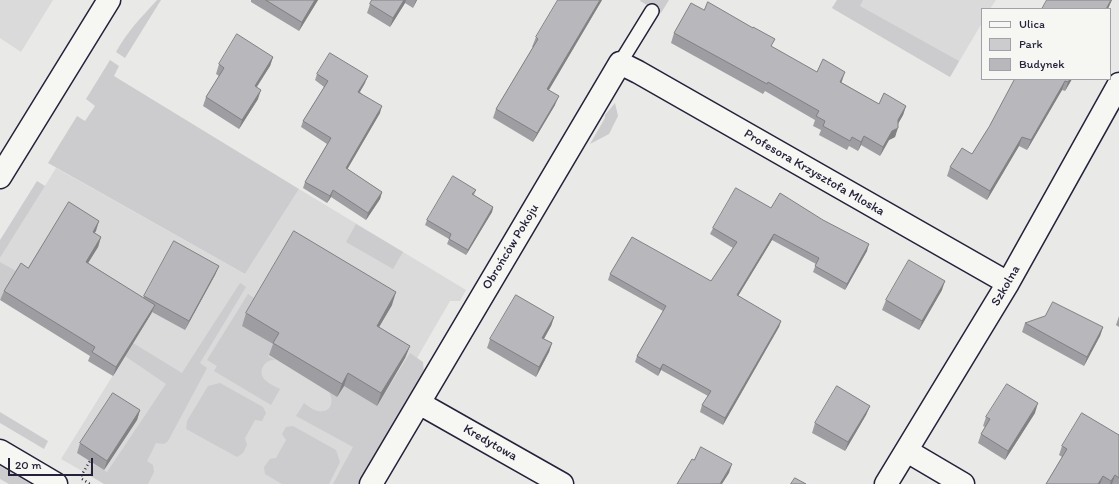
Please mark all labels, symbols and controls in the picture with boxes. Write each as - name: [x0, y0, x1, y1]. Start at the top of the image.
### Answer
- legend: [981, 8, 1111, 80]
- text: Ulica: [1019, 17, 1045, 31]
- text: Park: [1019, 37, 1043, 51]
- text: Budynek: [1019, 57, 1064, 71]
- street label: Profesora Krzysztofa Mloska: [741, 126, 887, 220]
- street label: Obrońców Pokoju: [479, 201, 543, 293]
- street label: Szkolna: [988, 263, 1024, 309]
- street label: Kredytowa: [460, 421, 520, 465]
- scale bar: [10, 450, 95, 476]
- text: 20 m: [15, 458, 42, 472]

